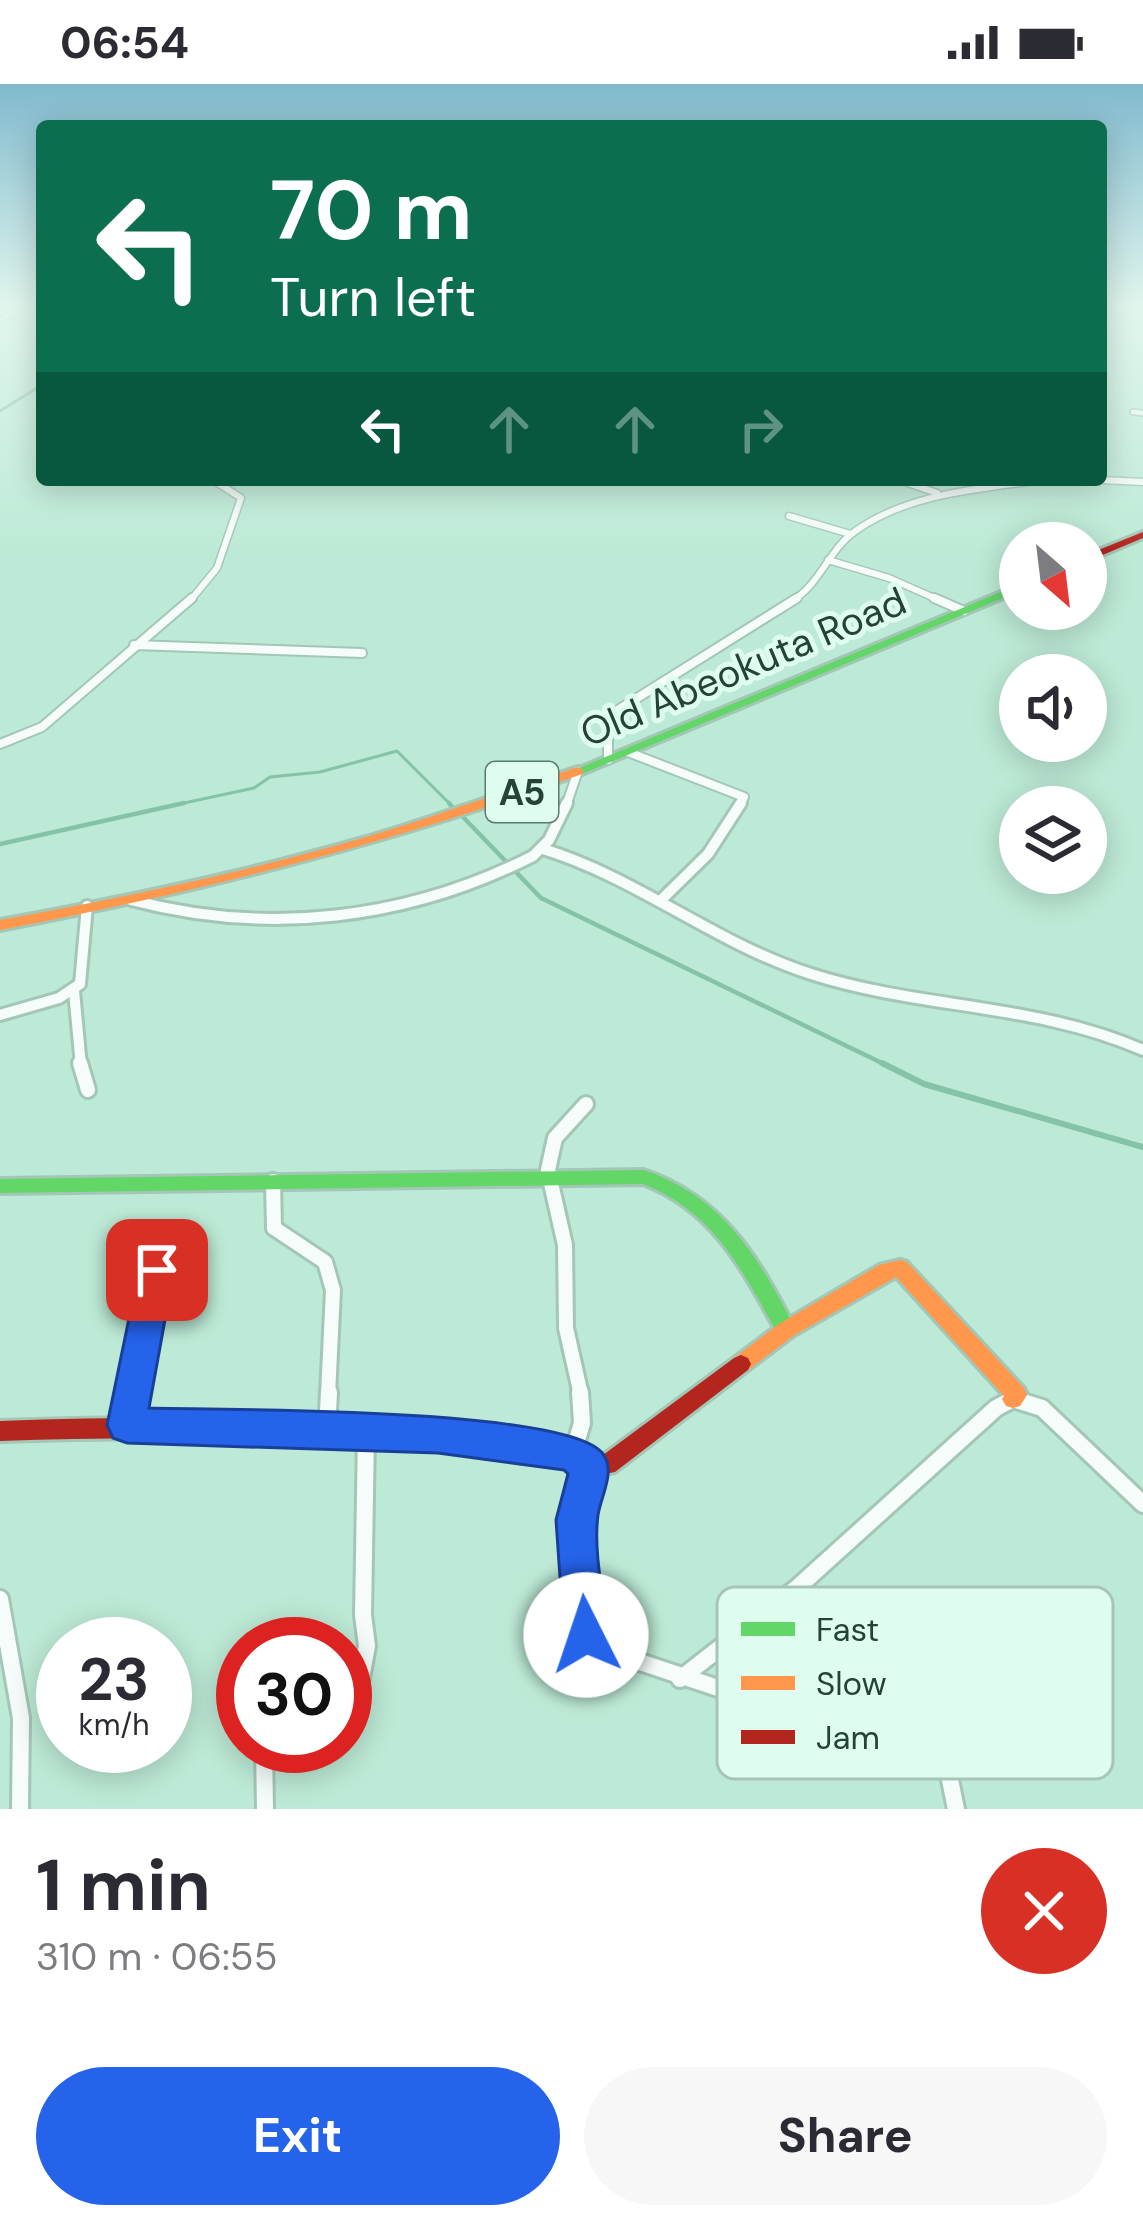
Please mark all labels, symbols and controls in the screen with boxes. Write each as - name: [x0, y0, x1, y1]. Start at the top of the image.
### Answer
- text: 06:54: [60, 13, 189, 72]
- text: 70 m: [270, 156, 473, 265]
- icon: left: [72, 168, 228, 324]
- text: Turn left: [270, 262, 476, 333]
- icon: left: [350, 396, 416, 462]
- icon: ahead: [476, 396, 542, 462]
- icon: ahead: [602, 396, 668, 462]
- icon: right: [728, 396, 794, 462]
- north arrow: [999, 522, 1107, 630]
- map controls: [999, 522, 1107, 894]
- street label: Old Abeokuta Road: [572, 575, 914, 759]
- button: sound: [999, 654, 1107, 762]
- road number: A5: [486, 762, 558, 822]
- button: layers: [999, 786, 1107, 894]
- pin: [106, 1219, 208, 1321]
- icon: arrive: [124, 1237, 190, 1303]
- position arrow: [523, 1572, 649, 1698]
- legend: [717, 1587, 1113, 1779]
- text: Fast: [816, 1608, 879, 1651]
- speed limit sign: 30: [216, 1617, 372, 1773]
- text: 23: [79, 1640, 149, 1719]
- text: Slow: [816, 1662, 887, 1705]
- text: km/h: [79, 1705, 149, 1744]
- text: Jam: [816, 1716, 880, 1759]
- text: 1 min: [36, 1839, 211, 1932]
- button: close: [981, 1848, 1107, 1974]
- text: 310 m · 06:55: [36, 1931, 277, 1982]
- button: Exit: [36, 2067, 560, 2205]
- button: Share: [584, 2067, 1107, 2205]

